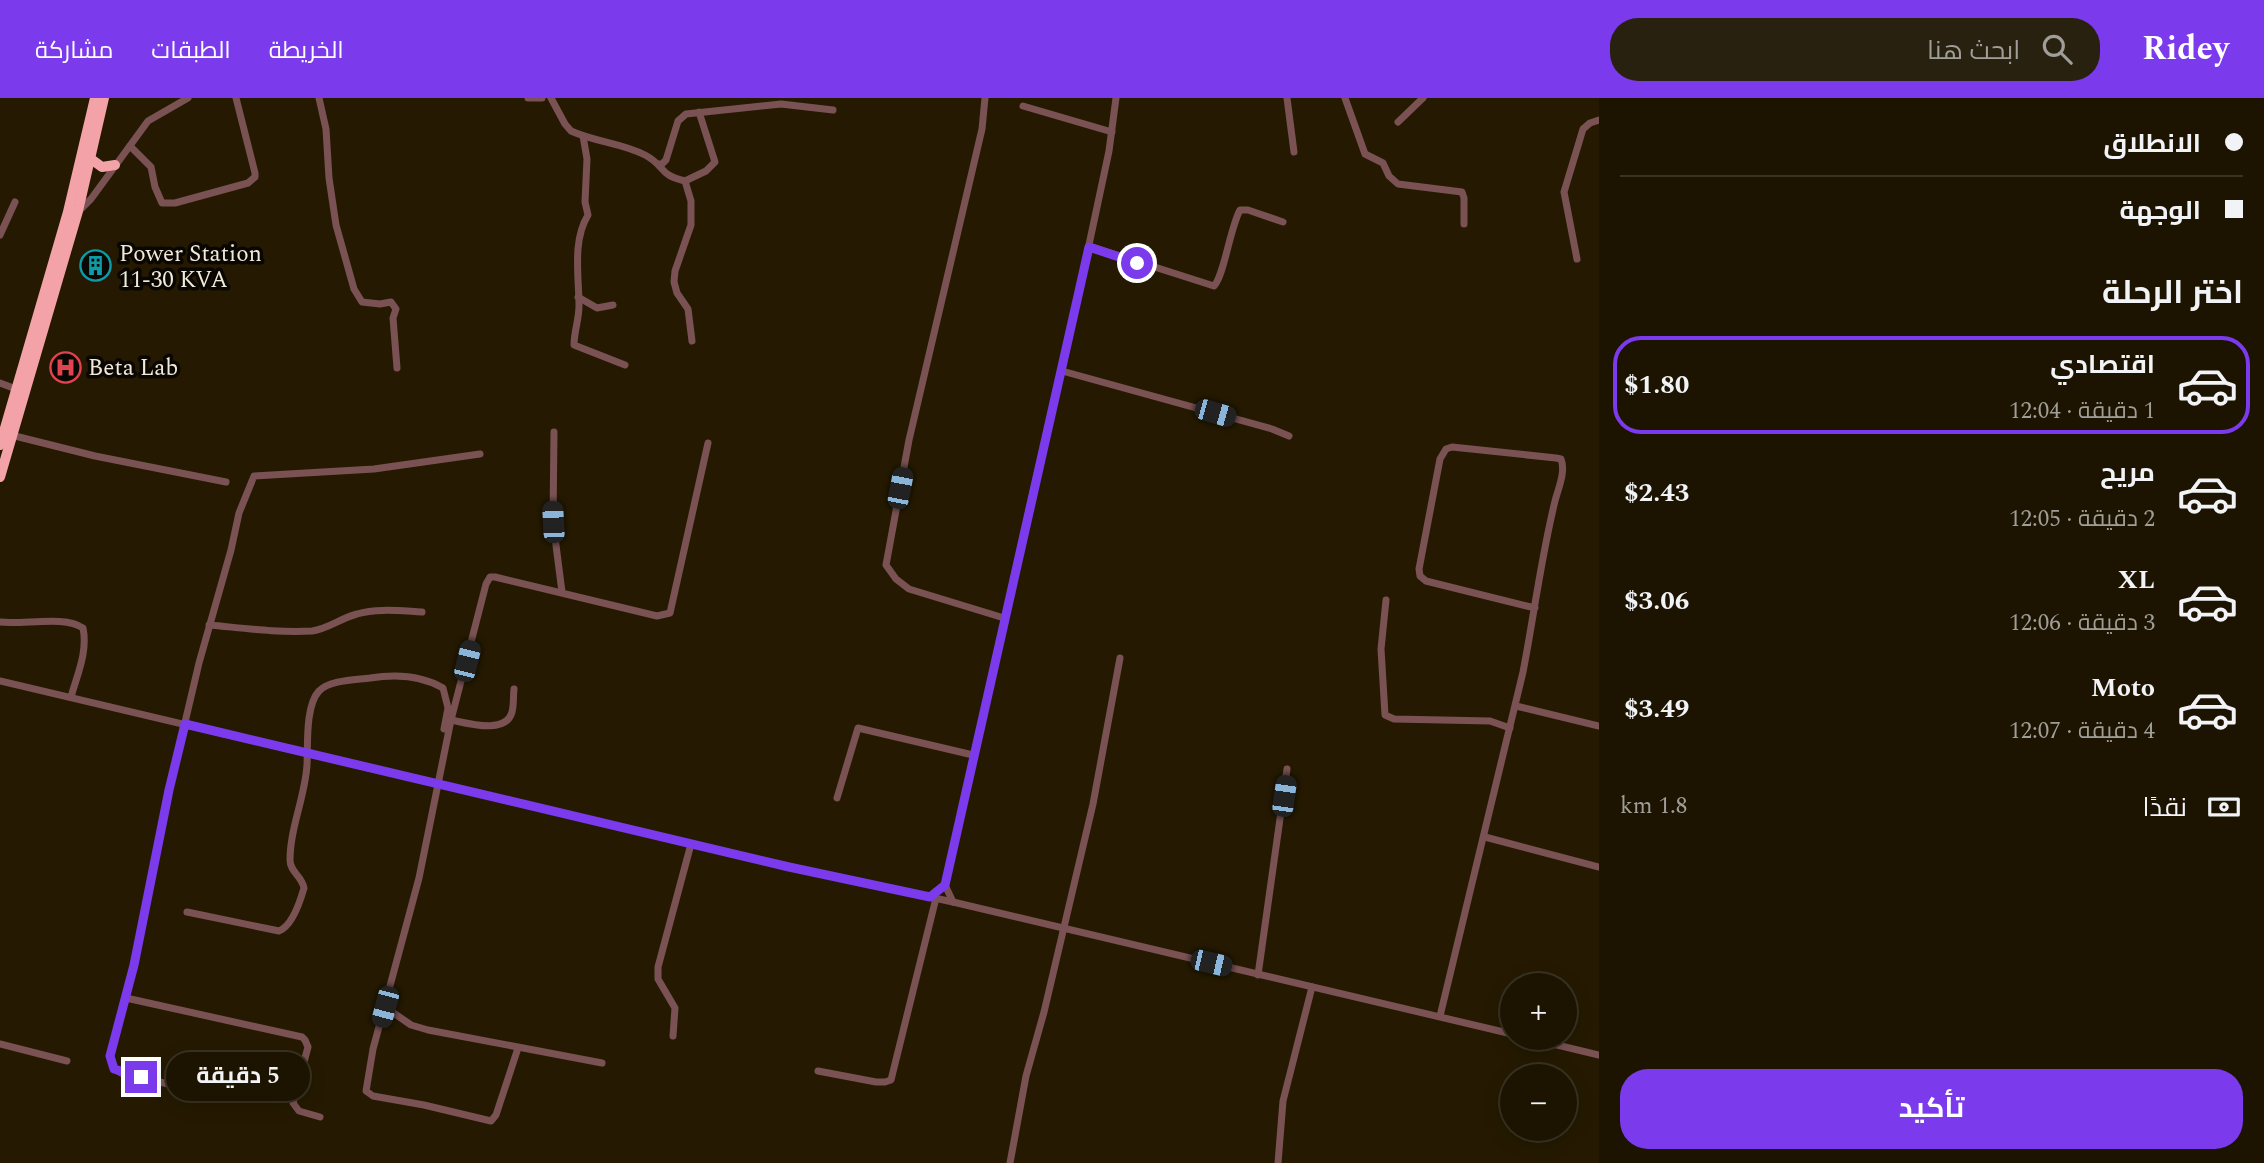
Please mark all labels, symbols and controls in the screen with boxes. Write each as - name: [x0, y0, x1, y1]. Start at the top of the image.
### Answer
- search box: [1610, 18, 2100, 81]
- text: Ridey: [2142, 24, 2229, 74]
- icon: search: [2038, 30, 2076, 68]
- text: ابحث هنا: [1927, 31, 2020, 71]
- text: مشاركة: [35, 33, 113, 69]
- text: الطبقات: [151, 33, 231, 69]
- text: الخريطة: [269, 33, 344, 69]
- text: الانطلاق: [2103, 124, 2201, 164]
- text: الوجهة: [2120, 191, 2201, 231]
- place label: Power Station 11-30 KVA: [119, 237, 262, 298]
- route start: [1121, 247, 1153, 279]
- building icon: Power Station 11-30 KVA: [79, 249, 113, 283]
- text: اختر الرحلة: [2102, 269, 2243, 318]
- text: اقتصادي: [2050, 345, 2155, 385]
- hospital icon: Beta Lab: [48, 350, 82, 384]
- place label: Beta Lab: [88, 351, 178, 386]
- icon: car: [2176, 354, 2239, 417]
- text: $1.80: [1624, 365, 1689, 405]
- text: 1 دقيقة · 12:04: [2009, 394, 2155, 429]
- car: [1192, 397, 1239, 429]
- text: مريح: [2100, 453, 2155, 493]
- icon: car: [2176, 462, 2239, 525]
- car: [886, 465, 915, 511]
- text: $2.43: [1624, 473, 1689, 513]
- car: [542, 500, 565, 544]
- text: 2 دقيقة · 12:05: [2009, 502, 2155, 537]
- text: XL: [2118, 560, 2155, 600]
- icon: car: [2176, 570, 2239, 633]
- text: $3.06: [1624, 581, 1689, 621]
- text: 3 دقيقة · 12:06: [2009, 606, 2155, 641]
- car: [452, 638, 483, 684]
- text: Moto: [2091, 668, 2155, 708]
- icon: car: [2176, 678, 2239, 741]
- text: $3.49: [1624, 689, 1689, 729]
- text: 4 دقيقة · 12:07: [2009, 714, 2155, 749]
- car: [1271, 774, 1298, 818]
- text: نقدًا: [2143, 788, 2187, 828]
- icon: cash: [2205, 788, 2243, 826]
- text: 1.8 km: [1620, 789, 1687, 824]
- car: [1189, 948, 1234, 978]
- map controls: [1500, 973, 1577, 1141]
- button: +: [1500, 973, 1577, 1050]
- car: [370, 984, 401, 1030]
- callout: 5 دقيقة: [166, 1052, 309, 1102]
- text: 5 دقيقة: [196, 1059, 280, 1094]
- route end: [125, 1061, 157, 1093]
- button: −: [1500, 1064, 1577, 1141]
- button: تأكيد: [1620, 1069, 2243, 1149]

